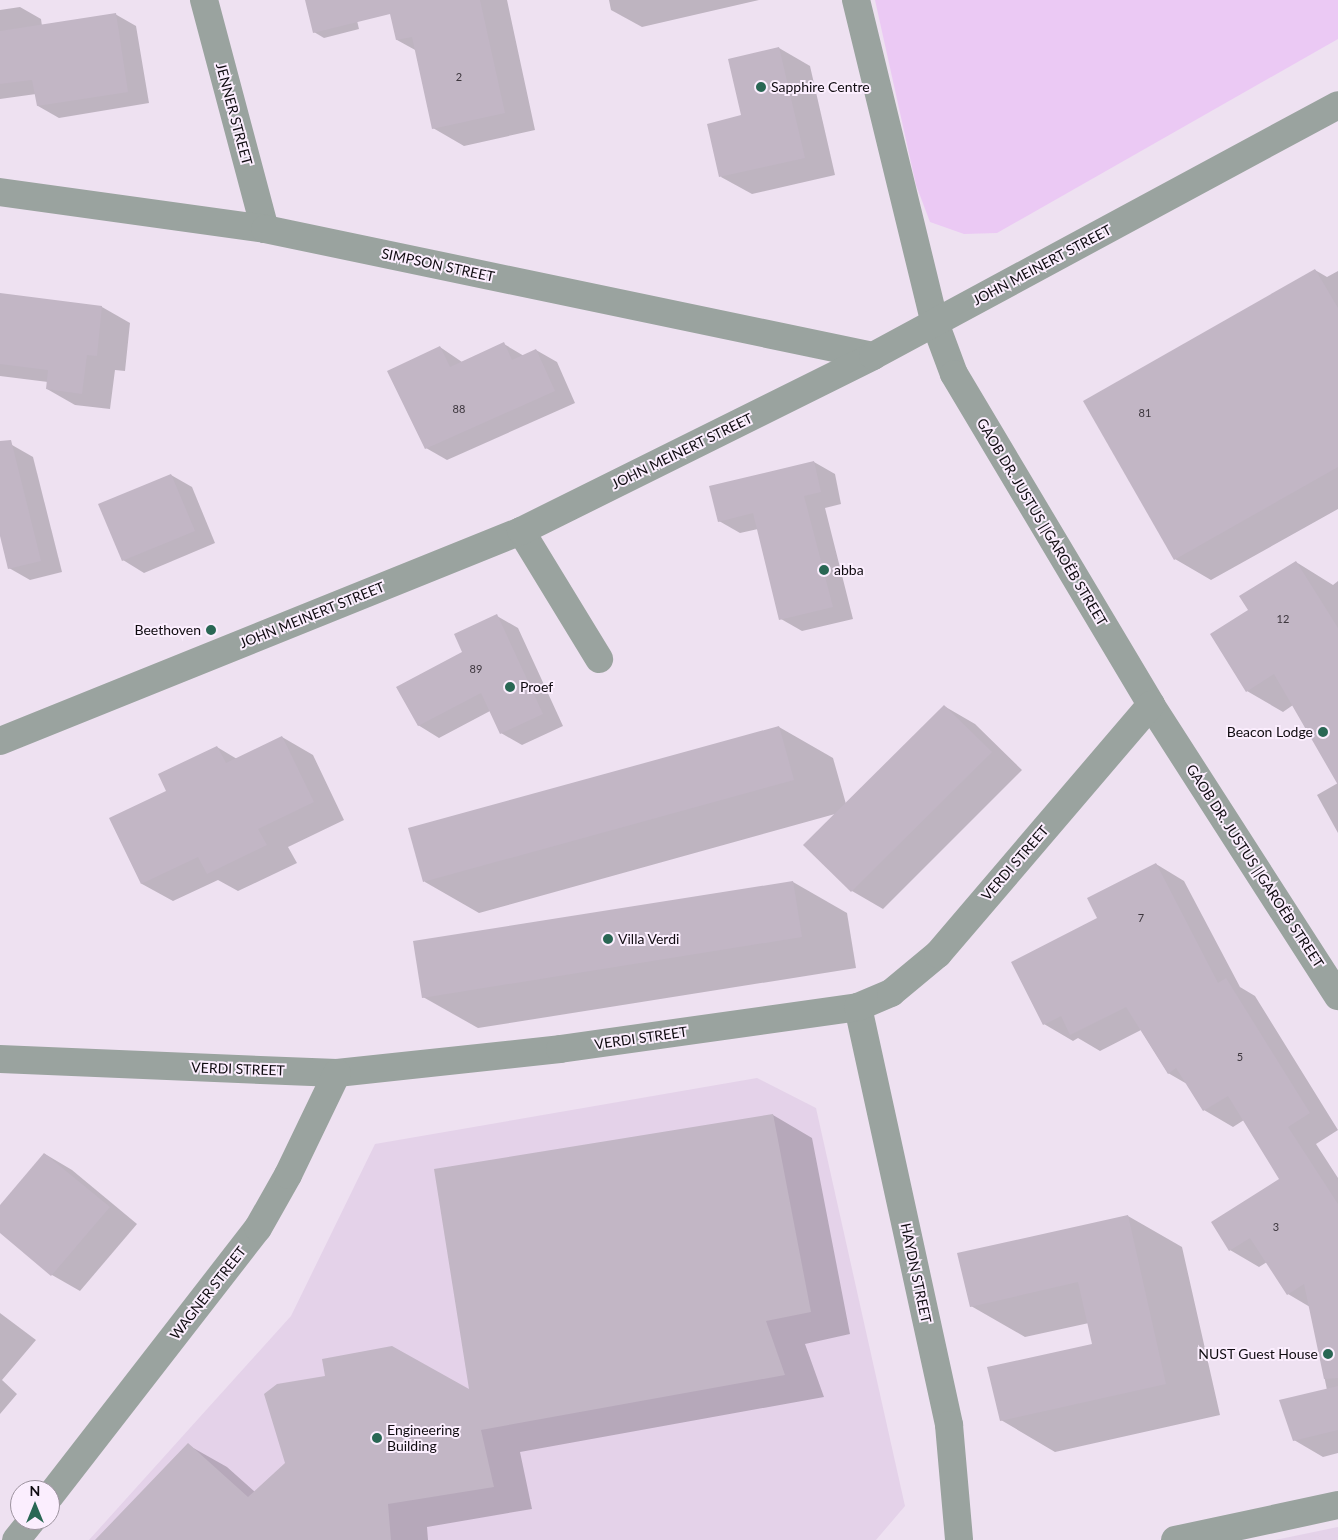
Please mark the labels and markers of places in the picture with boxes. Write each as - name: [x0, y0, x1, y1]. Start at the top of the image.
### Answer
- place label: Sapphire Centre: [771, 79, 870, 95]
- marker: Sapphire Centre: [755, 81, 767, 93]
- place label: abba: [834, 562, 864, 578]
- marker: abba: [818, 564, 830, 576]
- place label: Beethoven: [135, 622, 201, 638]
- marker: Beethoven: [205, 624, 217, 636]
- place label: Proef: [520, 679, 553, 695]
- marker: Proef: [504, 681, 516, 693]
- place label: Beacon Lodge: [1227, 724, 1313, 740]
- marker: Beacon Lodge: [1317, 726, 1329, 738]
- place label: Villa Verdi: [618, 931, 680, 947]
- marker: Villa Verdi: [602, 933, 614, 945]
- place label: NUST Guest House: [1198, 1346, 1318, 1362]
- marker: NUST Guest House: [1322, 1348, 1334, 1360]
- place label: Engineering Building: [387, 1422, 459, 1454]
- marker: Engineering Building: [371, 1432, 383, 1444]

